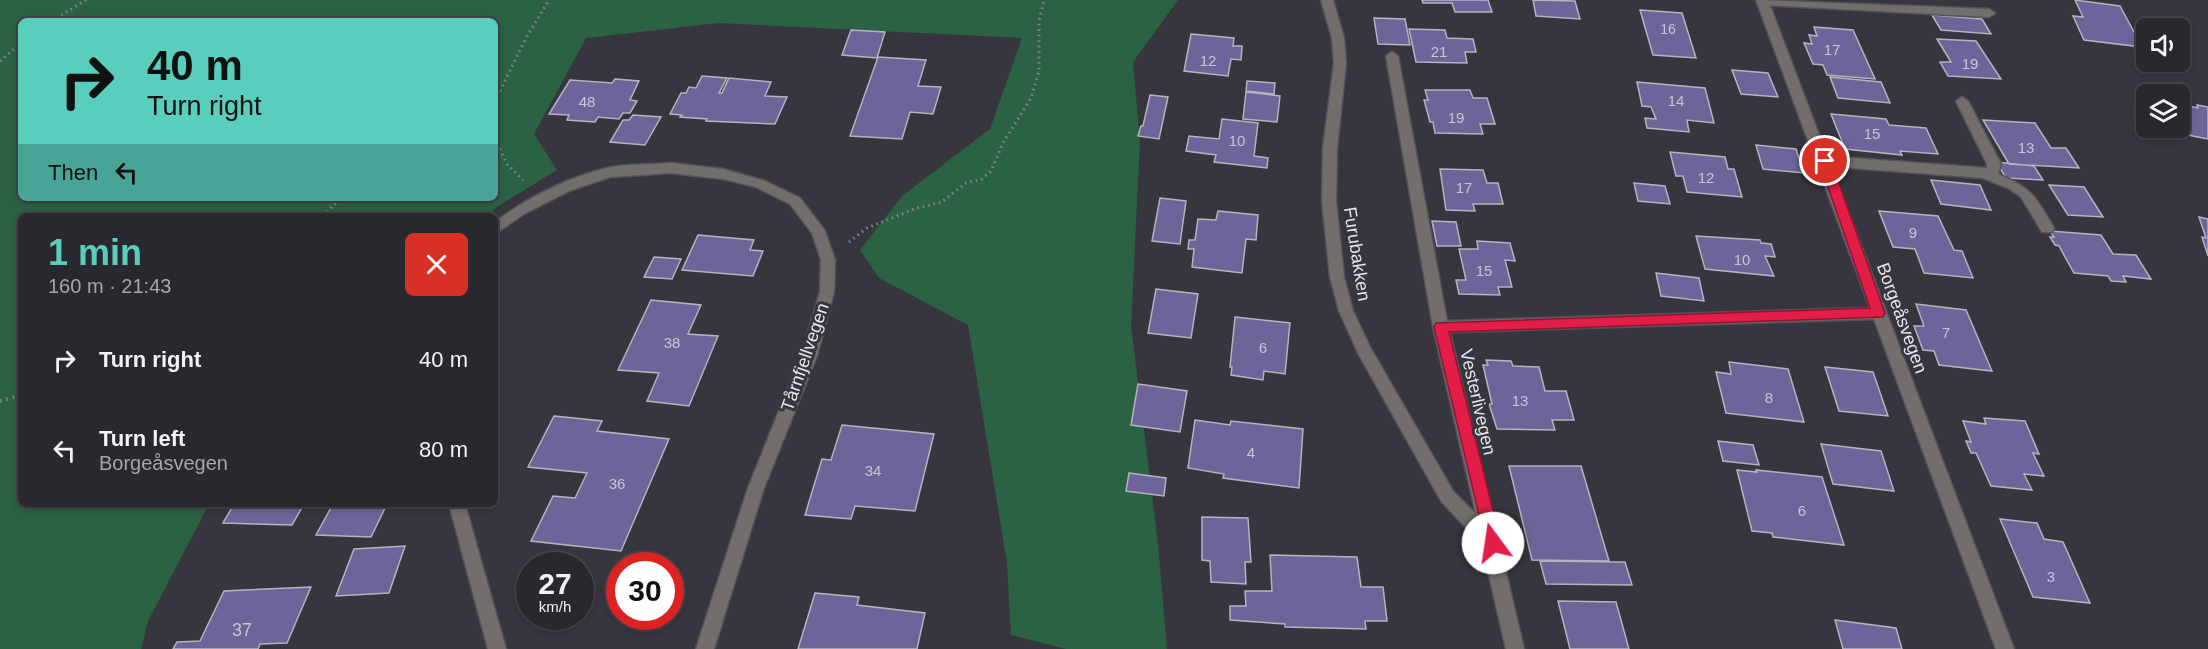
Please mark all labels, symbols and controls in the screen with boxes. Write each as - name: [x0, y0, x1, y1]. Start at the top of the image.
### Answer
- map controls: [2136, 18, 2190, 138]
- button: sound: [2136, 18, 2190, 72]
- house number: 16: [1660, 21, 1676, 37]
- house number: 17: [1824, 41, 1840, 58]
- icon: right: [48, 42, 126, 120]
- text: 40 m: [147, 42, 243, 89]
- house number: 21: [1431, 43, 1447, 60]
- house number: 12: [1200, 52, 1216, 69]
- house number: 19: [1962, 55, 1978, 72]
- button: layers: [2136, 84, 2190, 138]
- text: Turn right: [147, 91, 262, 121]
- house number: 14: [1668, 92, 1684, 109]
- house number: 48: [579, 93, 595, 110]
- house number: 19: [1448, 109, 1464, 126]
- house number: 15: [1864, 125, 1880, 142]
- house number: 10: [1229, 132, 1245, 149]
- pin: [1799, 135, 1850, 186]
- house number: 13: [2018, 139, 2034, 156]
- icon: arrive: [1808, 144, 1841, 177]
- icon: left: [110, 156, 143, 189]
- text: Then: [48, 160, 98, 185]
- house number: 12: [1698, 169, 1714, 186]
- house number: 17: [1456, 179, 1472, 196]
- street label: Furubakken: [1340, 205, 1374, 303]
- house number: 9: [1909, 224, 1917, 241]
- text: 1 min: [48, 232, 142, 273]
- button: close: [405, 233, 468, 296]
- house number: 10: [1734, 251, 1750, 268]
- street label: Borgeåsvegen: [1873, 260, 1931, 376]
- house number: 15: [1476, 262, 1492, 279]
- text: 160 m · 21:43: [48, 275, 171, 297]
- street label: Tårnfjellvegen: [777, 300, 833, 414]
- house number: 7: [1942, 324, 1950, 341]
- house number: 38: [664, 334, 680, 351]
- house number: 6: [1259, 339, 1267, 356]
- icon: right: [48, 344, 81, 377]
- text: Turn right: [99, 347, 201, 372]
- text: 40 m: [419, 347, 468, 372]
- street label: Vesterlivegen: [1456, 347, 1500, 457]
- house number: 8: [1765, 389, 1773, 406]
- house number: 13: [1512, 392, 1528, 409]
- text: Turn left: [99, 426, 185, 451]
- icon: left: [48, 434, 81, 467]
- text: 80 m: [419, 437, 468, 462]
- house number: 4: [1247, 444, 1255, 461]
- text: Borgeåsvegen: [99, 452, 228, 474]
- house number: 34: [865, 462, 881, 479]
- house number: 36: [609, 475, 625, 492]
- house number: 6: [1798, 502, 1806, 519]
- position arrow: [1461, 511, 1525, 575]
- speed limit sign: 30: [606, 552, 684, 630]
- text: 27: [538, 567, 572, 600]
- house number: 3: [2047, 568, 2055, 585]
- text: km/h: [539, 598, 571, 615]
- house number: 37: [232, 620, 252, 640]

